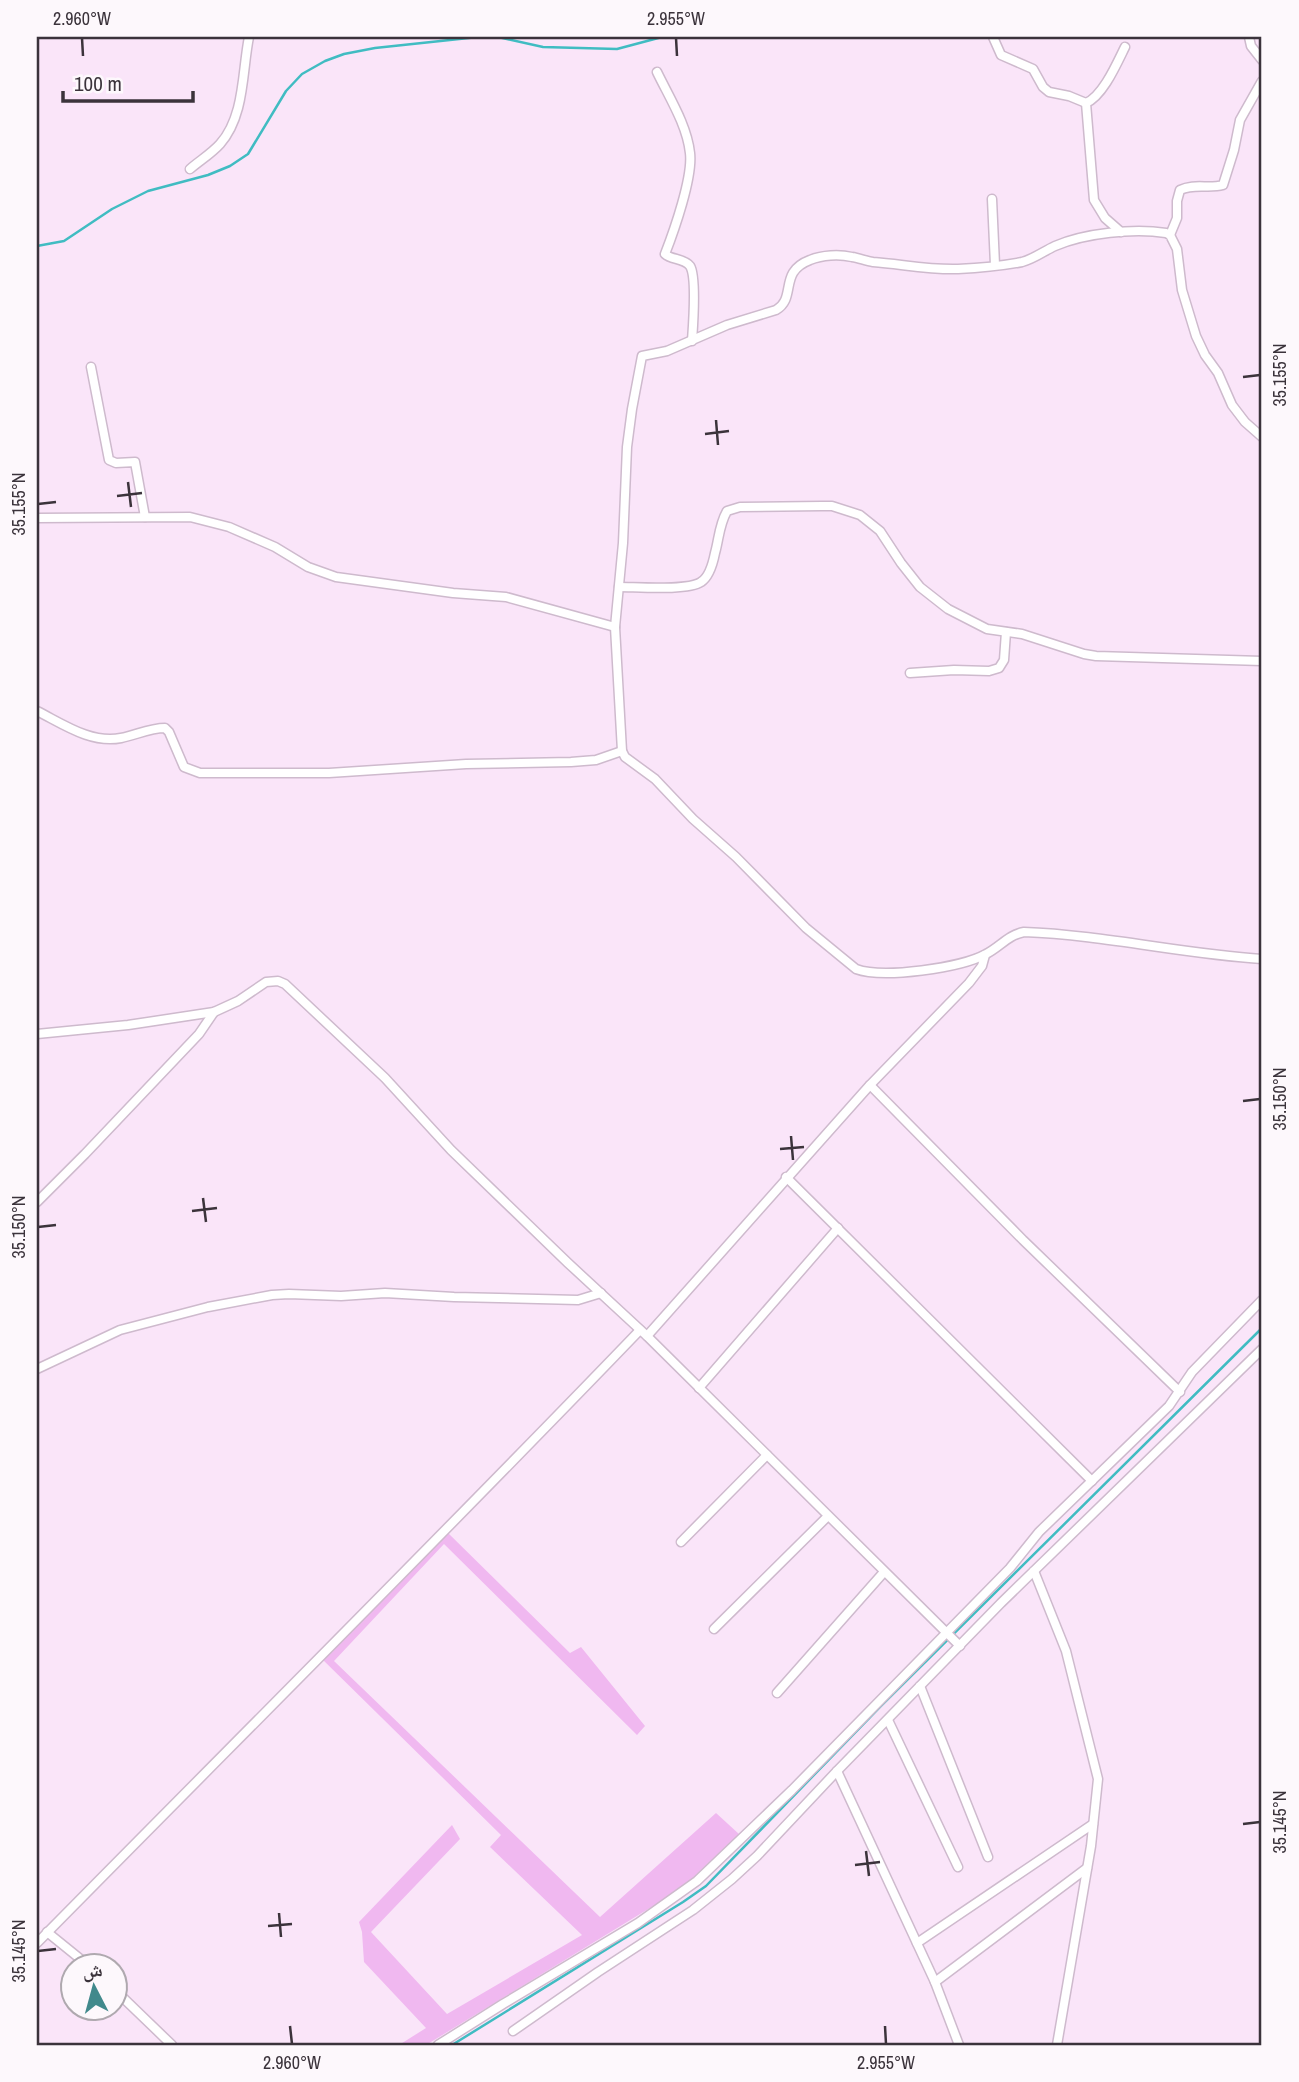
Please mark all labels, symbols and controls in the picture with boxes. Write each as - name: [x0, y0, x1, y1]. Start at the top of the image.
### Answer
- text: 2.960°W: [53, 6, 111, 31]
- text: 2.955°W: [647, 6, 705, 31]
- scale bar: [63, 60, 192, 104]
- text: 100 m: [74, 69, 122, 98]
- text: 35.155°N: [1267, 344, 1292, 407]
- text: 35.155°N: [6, 473, 31, 536]
- text: 35.150°N: [1267, 1068, 1292, 1131]
- text: 35.150°N: [6, 1196, 31, 1259]
- text: 35.145°N: [1267, 1791, 1292, 1854]
- text: 35.145°N: [6, 1920, 31, 1983]
- north arrow: [60, 1952, 130, 2022]
- text: ش: [81, 1956, 104, 1984]
- text: 2.960°W: [263, 2050, 321, 2075]
- text: 2.955°W: [857, 2050, 915, 2075]

